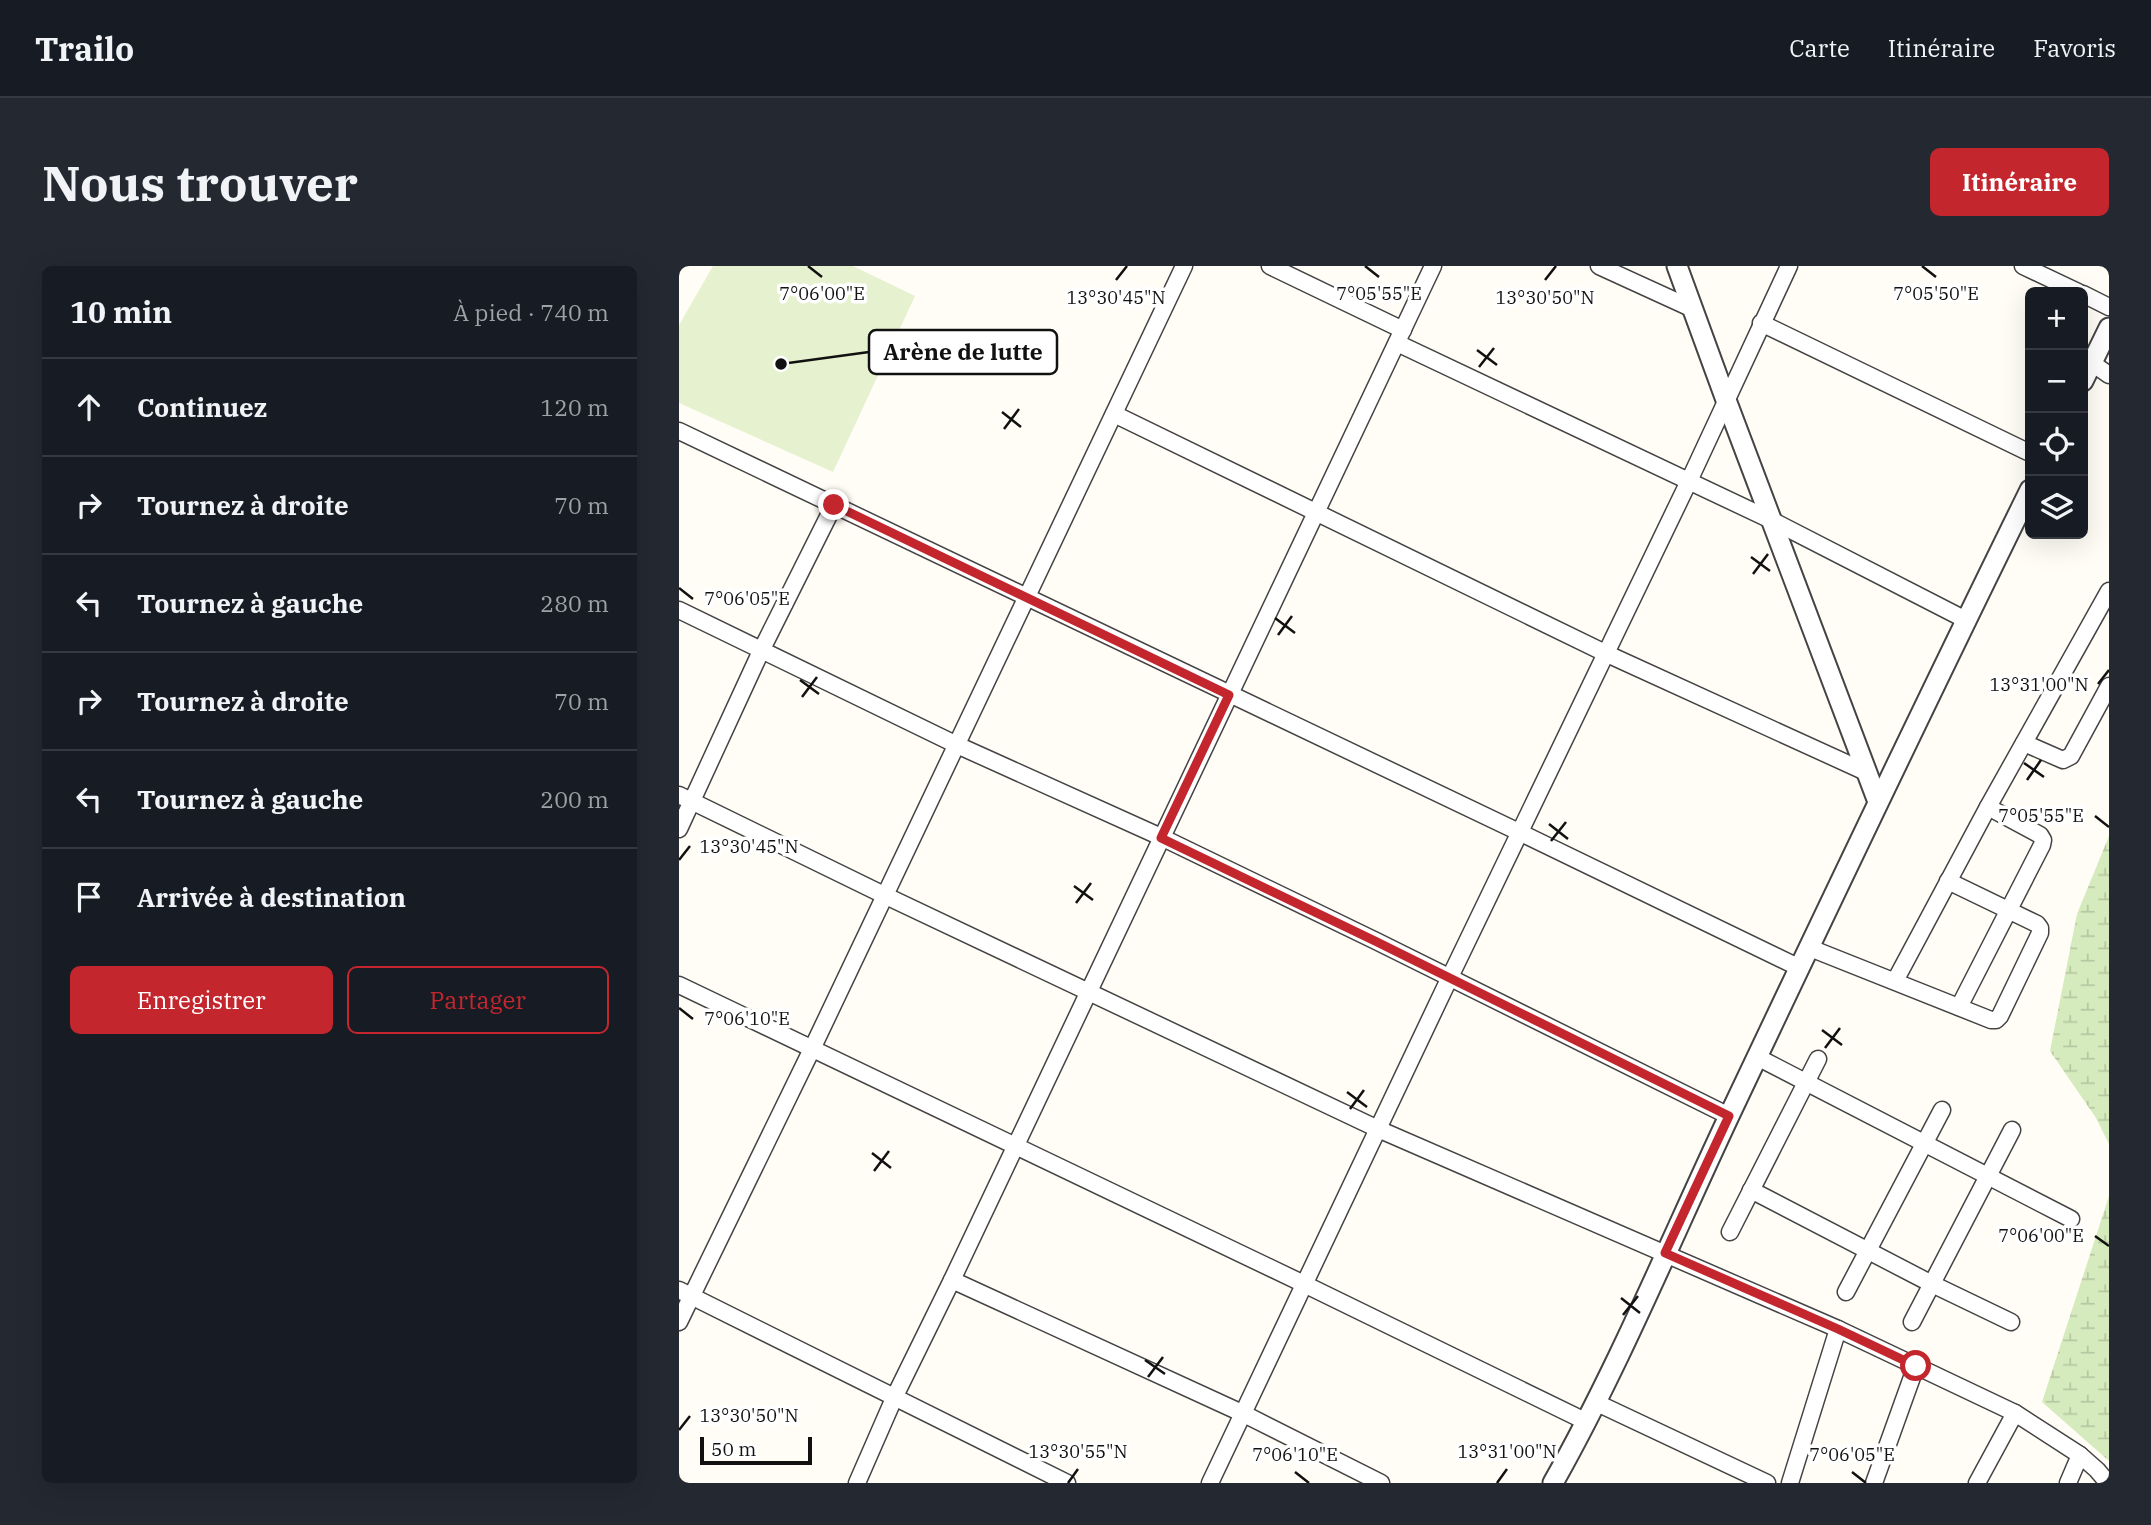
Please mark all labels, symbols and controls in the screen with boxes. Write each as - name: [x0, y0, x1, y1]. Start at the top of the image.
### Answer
- text: Trailo: [35, 27, 134, 70]
- text: Carte: [1789, 32, 1850, 64]
- text: Itinéraire: [1888, 32, 1995, 64]
- text: Favoris: [2033, 32, 2116, 64]
- button: Itinéraire: [1930, 148, 2109, 216]
- text: Nous trouver: [42, 151, 358, 214]
- text: 7°06'00"E: [779, 282, 865, 305]
- text: 7°05'55"E: [1336, 282, 1422, 305]
- text: 7°05'50"E: [1893, 282, 1979, 305]
- text: 13°30'45"N: [1067, 286, 1166, 309]
- text: 13°30'50"N: [1496, 286, 1595, 309]
- map controls: [2025, 287, 2088, 539]
- button: +: [2025, 287, 2088, 350]
- text: 10 min: [70, 292, 172, 331]
- text: À pied · 740 m: [453, 297, 609, 327]
- callout: Arène de lutte: [869, 330, 1057, 374]
- text: Arène de lutte: [883, 336, 1043, 366]
- button: −: [2025, 350, 2088, 413]
- icon: ahead: [70, 388, 108, 426]
- text: Continuez: [137, 390, 267, 424]
- text: 120 m: [540, 392, 609, 422]
- button: locate: [2025, 413, 2088, 476]
- button: layers: [2025, 476, 2088, 539]
- icon: right: [70, 486, 108, 524]
- text: Tournez à droite: [137, 488, 349, 522]
- route end: [818, 489, 849, 520]
- text: 70 m: [554, 490, 609, 520]
- icon: left: [70, 584, 108, 622]
- text: Tournez à gauche: [137, 586, 363, 620]
- text: 7°06'05"E: [704, 587, 790, 610]
- text: 280 m: [540, 588, 609, 618]
- text: 13°31'00"N: [1990, 673, 2089, 696]
- icon: right: [70, 682, 108, 720]
- text: Tournez à droite: [137, 684, 349, 718]
- text: 70 m: [554, 686, 609, 716]
- icon: left: [70, 780, 108, 818]
- text: Tournez à gauche: [137, 782, 363, 816]
- text: 200 m: [540, 784, 609, 814]
- text: 7°05'55"E: [1998, 804, 2084, 827]
- text: 13°30'45"N: [700, 835, 799, 858]
- icon: arrive: [70, 878, 108, 916]
- text: Arrivée à destination: [137, 880, 406, 914]
- button: Enregistrer: [70, 966, 333, 1034]
- button: Partager: [347, 966, 609, 1034]
- text: 7°06'10"E: [704, 1007, 790, 1030]
- text: 7°06'00"E: [1998, 1224, 2084, 1247]
- route start: [1900, 1350, 1931, 1381]
- text: 13°30'50"N: [700, 1404, 799, 1427]
- scale bar: [700, 1434, 812, 1466]
- text: 50 m: [711, 1437, 756, 1461]
- text: 13°30'55"N: [1029, 1440, 1128, 1463]
- text: 13°31'00"N: [1458, 1440, 1557, 1463]
- text: 7°06'10"E: [1252, 1443, 1338, 1466]
- text: 7°06'05"E: [1809, 1443, 1895, 1466]

